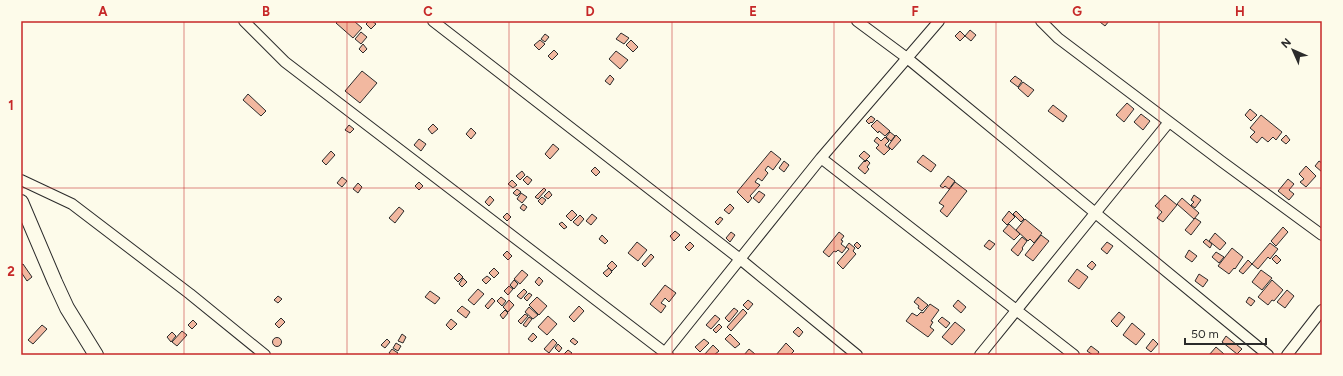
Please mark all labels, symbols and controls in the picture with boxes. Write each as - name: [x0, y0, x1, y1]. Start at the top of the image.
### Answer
- text: A: [98, 4, 108, 19]
- text: B: [262, 4, 270, 19]
- text: C: [423, 4, 433, 19]
- text: D: [585, 4, 595, 19]
- text: E: [749, 4, 757, 19]
- text: F: [911, 4, 919, 19]
- text: G: [1072, 4, 1082, 19]
- text: H: [1235, 4, 1245, 19]
- north arrow: [1273, 30, 1313, 70]
- text: N: [1279, 36, 1294, 51]
- text: 1: [8, 98, 14, 113]
- text: 2: [7, 264, 15, 279]
- scale bar: [1185, 320, 1266, 346]
- text: 50 m: [1191, 327, 1219, 341]

